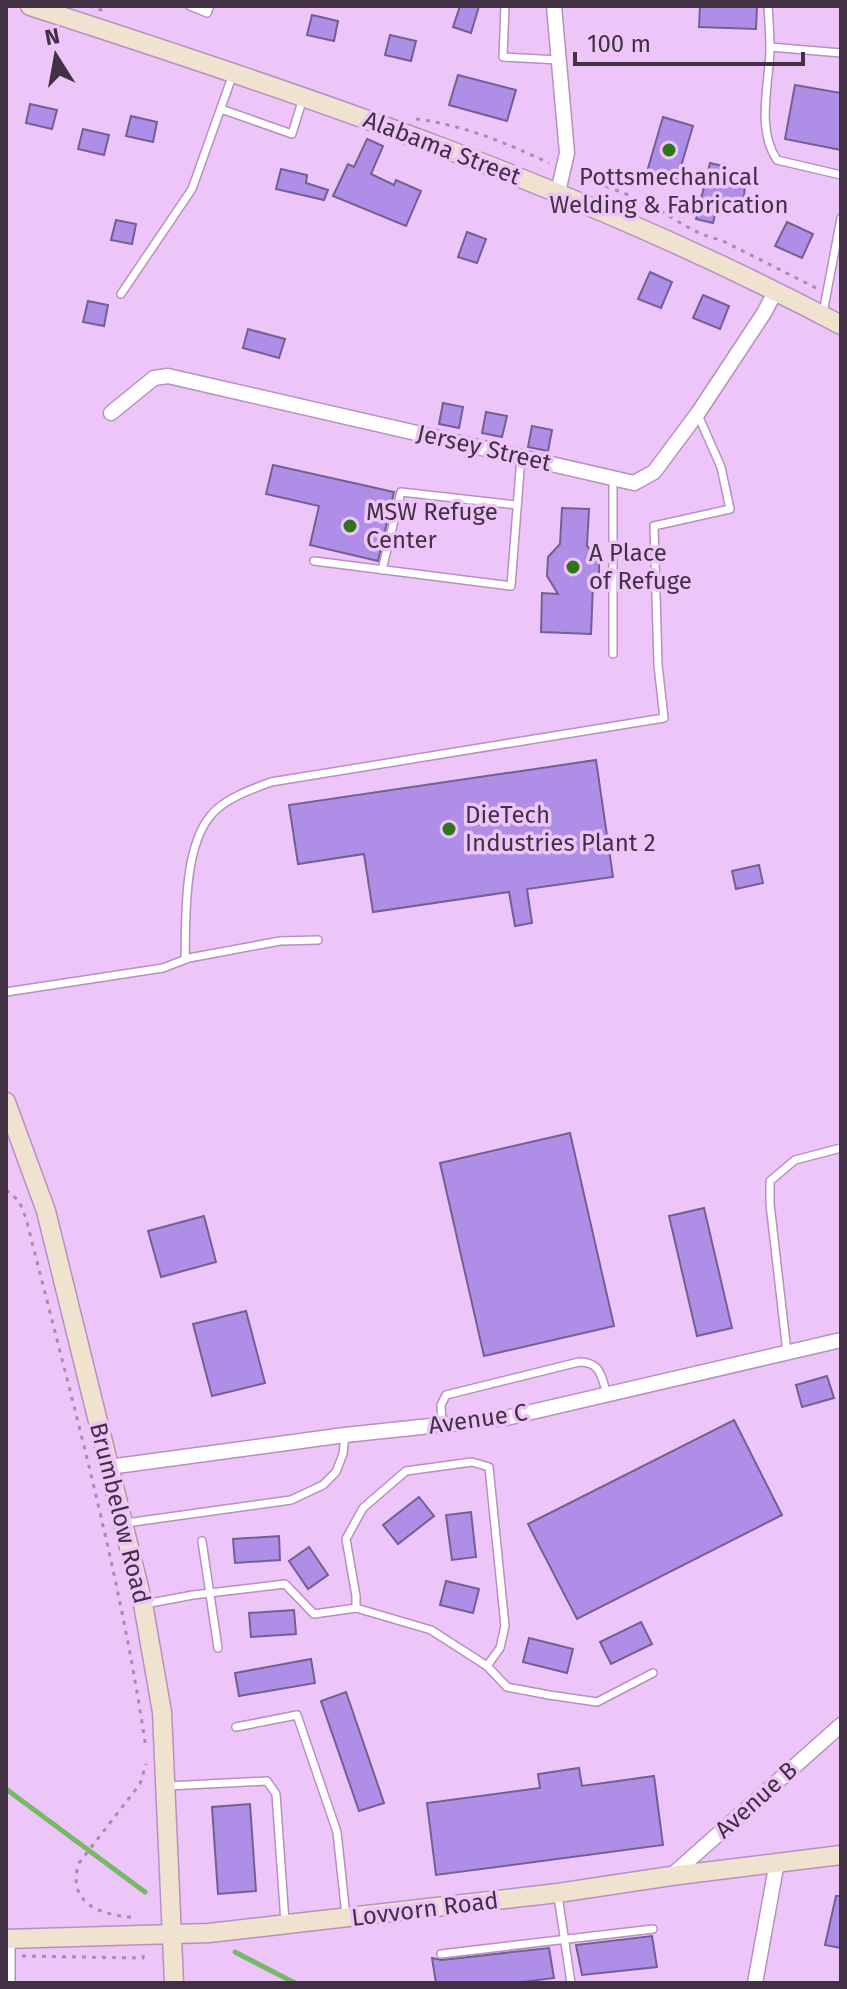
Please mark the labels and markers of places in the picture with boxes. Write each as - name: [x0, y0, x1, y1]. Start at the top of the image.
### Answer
- marker: Pottsmechanical Welding & Fabrication: [660, 141, 678, 159]
- place label: Pottsmechanical Welding & Fabrication: [550, 163, 788, 219]
- place label: MSW Refuge Center: [366, 498, 498, 554]
- marker: MSW Refuge Center: [341, 517, 359, 535]
- place label: A Place of Refuge: [589, 539, 692, 595]
- marker: A Place of Refuge: [564, 558, 582, 576]
- place label: DieTech Industries Plant 2: [465, 801, 656, 857]
- marker: DieTech Industries Plant 2: [440, 820, 458, 838]

